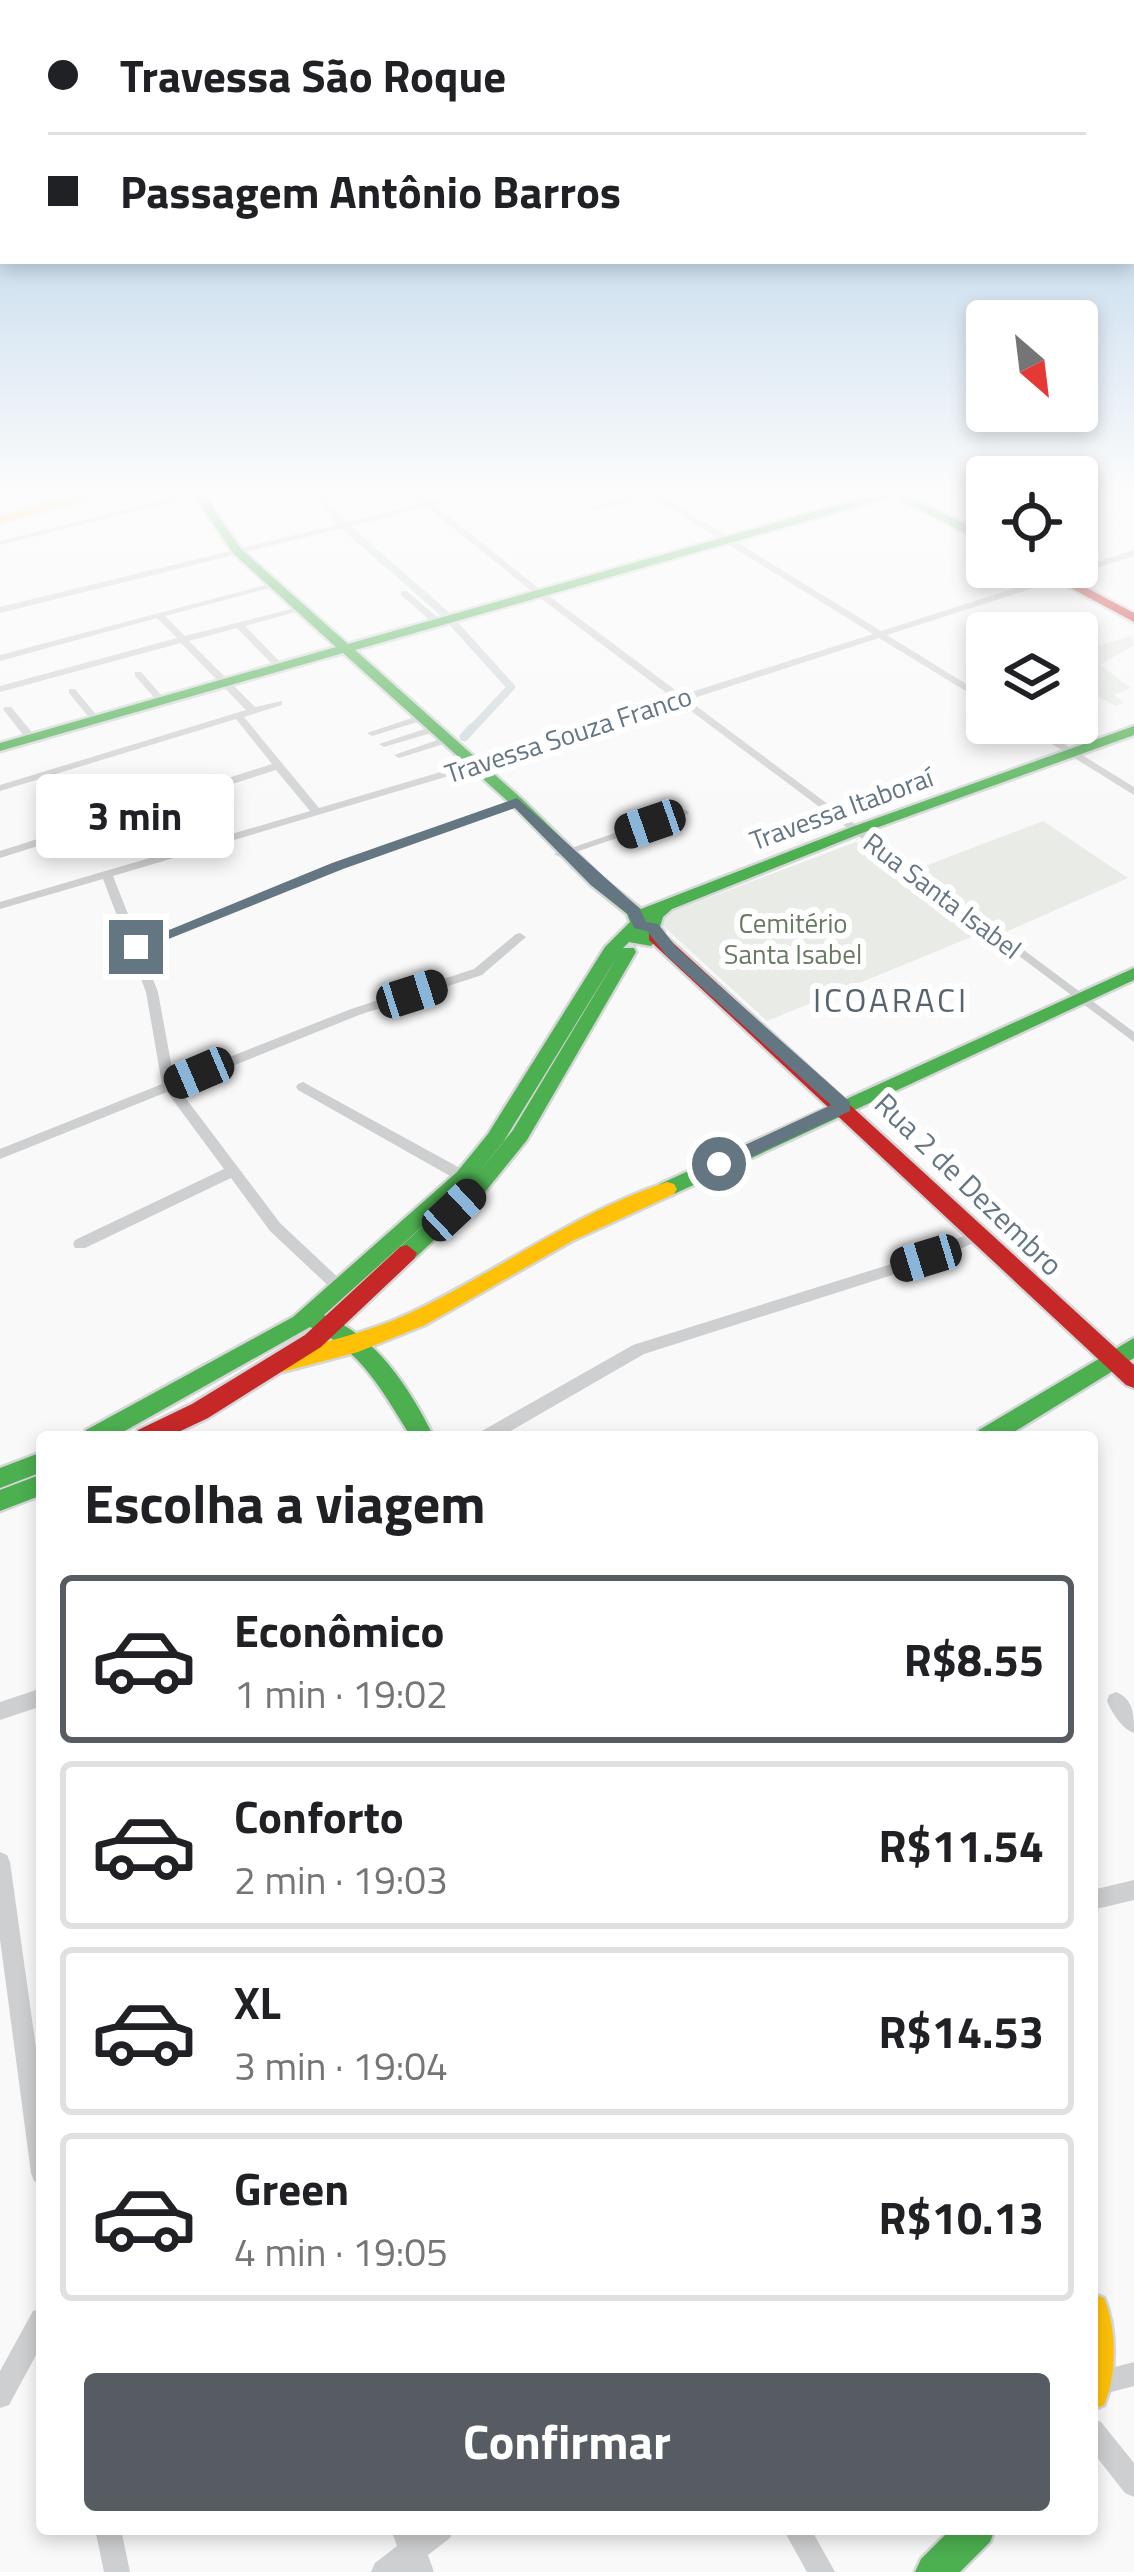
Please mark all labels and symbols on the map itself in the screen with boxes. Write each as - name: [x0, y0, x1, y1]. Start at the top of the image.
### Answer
- north arrow: [966, 300, 1098, 432]
- street label: Travessa Souza Franco: [439, 675, 697, 793]
- street label: Travessa Itaboraí: [744, 755, 940, 860]
- callout: 3 min: [37, 773, 235, 857]
- car: [610, 795, 690, 853]
- street label: Rua Santa Isabel: [855, 822, 1031, 968]
- park label: Cemitério Santa Isabel: [724, 902, 862, 974]
- route end: [109, 920, 163, 974]
- car: [372, 966, 452, 1022]
- district label: ICOARACI: [813, 975, 969, 1025]
- car: [159, 1042, 239, 1104]
- street label: Rua 2 de Dezembro: [864, 1082, 1074, 1286]
- route start: [692, 1137, 746, 1191]
- car: [415, 1172, 493, 1248]
- car: [886, 1230, 966, 1286]

